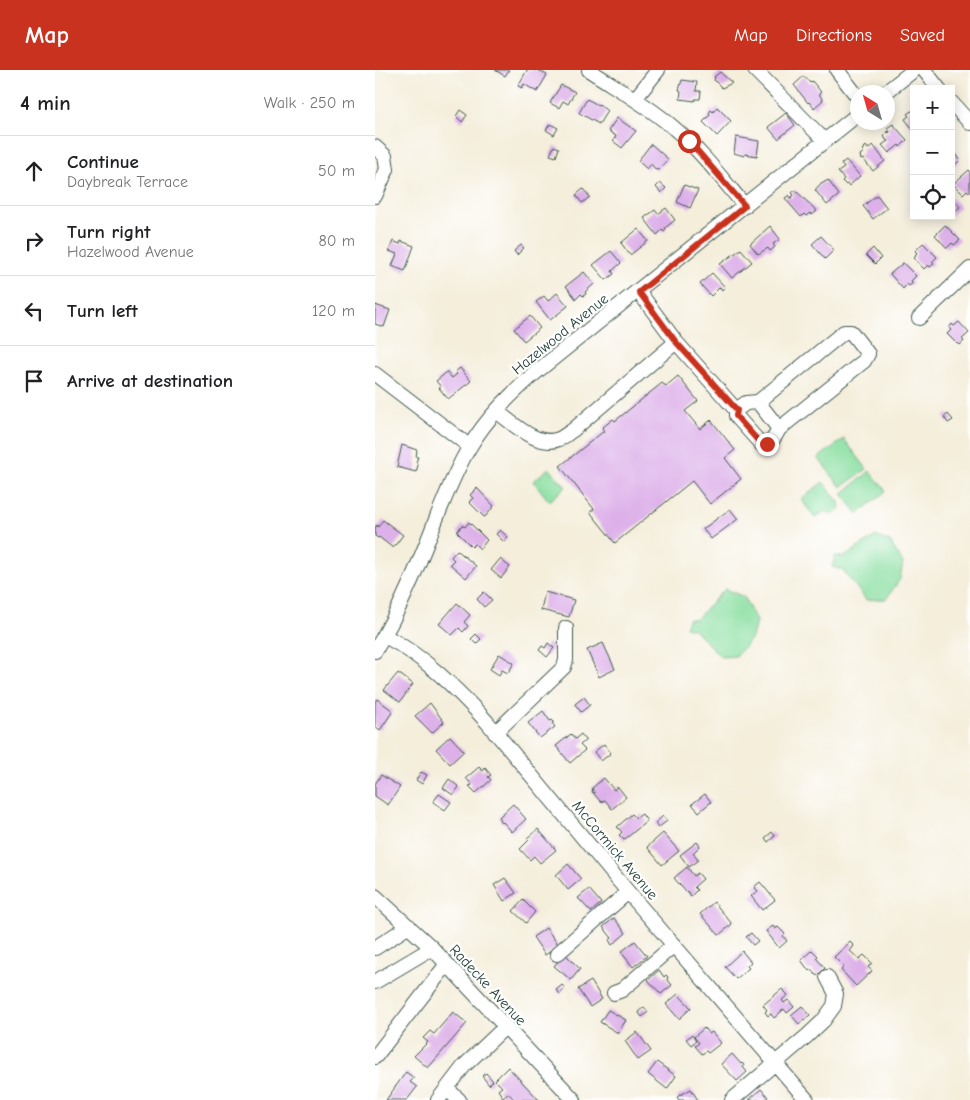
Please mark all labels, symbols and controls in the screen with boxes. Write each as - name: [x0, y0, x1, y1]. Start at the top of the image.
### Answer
- text: Map: [25, 21, 69, 49]
- text: Map: [734, 25, 768, 46]
- text: Directions: [796, 25, 872, 46]
- text: Saved: [900, 25, 945, 46]
- north arrow: [850, 85, 895, 130]
- map controls: [910, 85, 955, 220]
- button: +: [910, 85, 955, 130]
- text: 4 min: [20, 91, 71, 115]
- text: Walk · 250 m: [264, 94, 355, 112]
- route start: [678, 130, 701, 153]
- button: −: [910, 130, 955, 175]
- text: Continue: [67, 151, 139, 173]
- icon: ahead: [20, 157, 48, 185]
- text: 50 m: [318, 162, 355, 180]
- text: Daybreak Terrace: [67, 173, 188, 191]
- button: locate: [910, 175, 955, 220]
- text: Turn right: [67, 221, 151, 243]
- icon: right: [20, 227, 48, 255]
- text: 80 m: [318, 232, 355, 250]
- text: Hazelwood Avenue: [67, 243, 194, 261]
- street label: Hazelwood Avenue: [508, 289, 612, 378]
- icon: left: [20, 297, 48, 325]
- text: Turn left: [67, 300, 138, 322]
- text: 120 m: [312, 302, 355, 320]
- icon: arrive: [20, 367, 48, 395]
- text: Arrive at destination: [67, 370, 233, 392]
- route end: [756, 433, 779, 456]
- street label: McCormick Avenue: [568, 797, 662, 904]
- street label: Radecke Avenue: [446, 941, 530, 1030]

